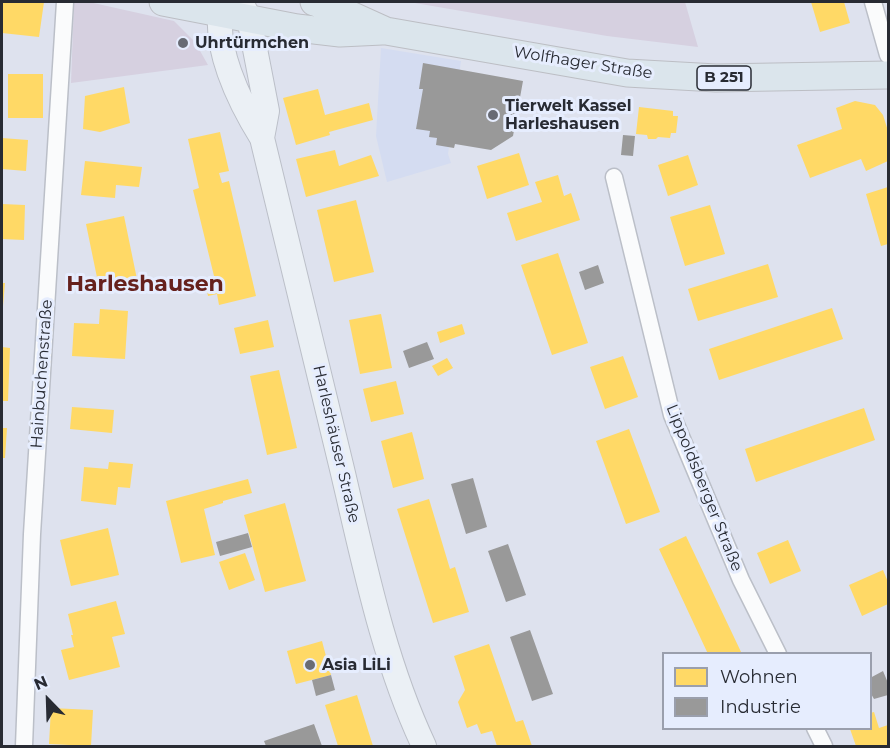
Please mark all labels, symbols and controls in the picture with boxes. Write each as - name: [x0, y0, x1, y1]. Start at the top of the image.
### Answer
- place label: Uhrtürmchen: [195, 33, 309, 53]
- marker: Uhrtürmchen: [176, 36, 190, 50]
- street label: Wolfhager Straße: [512, 43, 654, 83]
- road number: B 251: [697, 66, 751, 90]
- place label: Tierwelt Kassel Harleshausen: [505, 96, 632, 134]
- marker: Tierwelt Kassel Harleshausen: [486, 108, 500, 122]
- district label: Harleshausen: [66, 272, 224, 298]
- street label: Hainbuchenstraße: [27, 299, 57, 449]
- street label: Harleshäuser Straße: [308, 363, 364, 525]
- street label: Lippoldsberger Straße: [662, 402, 746, 574]
- legend: [662, 652, 872, 730]
- place label: Asia LiLi: [322, 655, 391, 675]
- marker: Asia LiLi: [303, 658, 317, 672]
- text: Wohnen: [720, 666, 798, 688]
- north arrow: [18, 670, 78, 730]
- text: N: [31, 672, 50, 694]
- text: Industrie: [720, 696, 801, 718]

